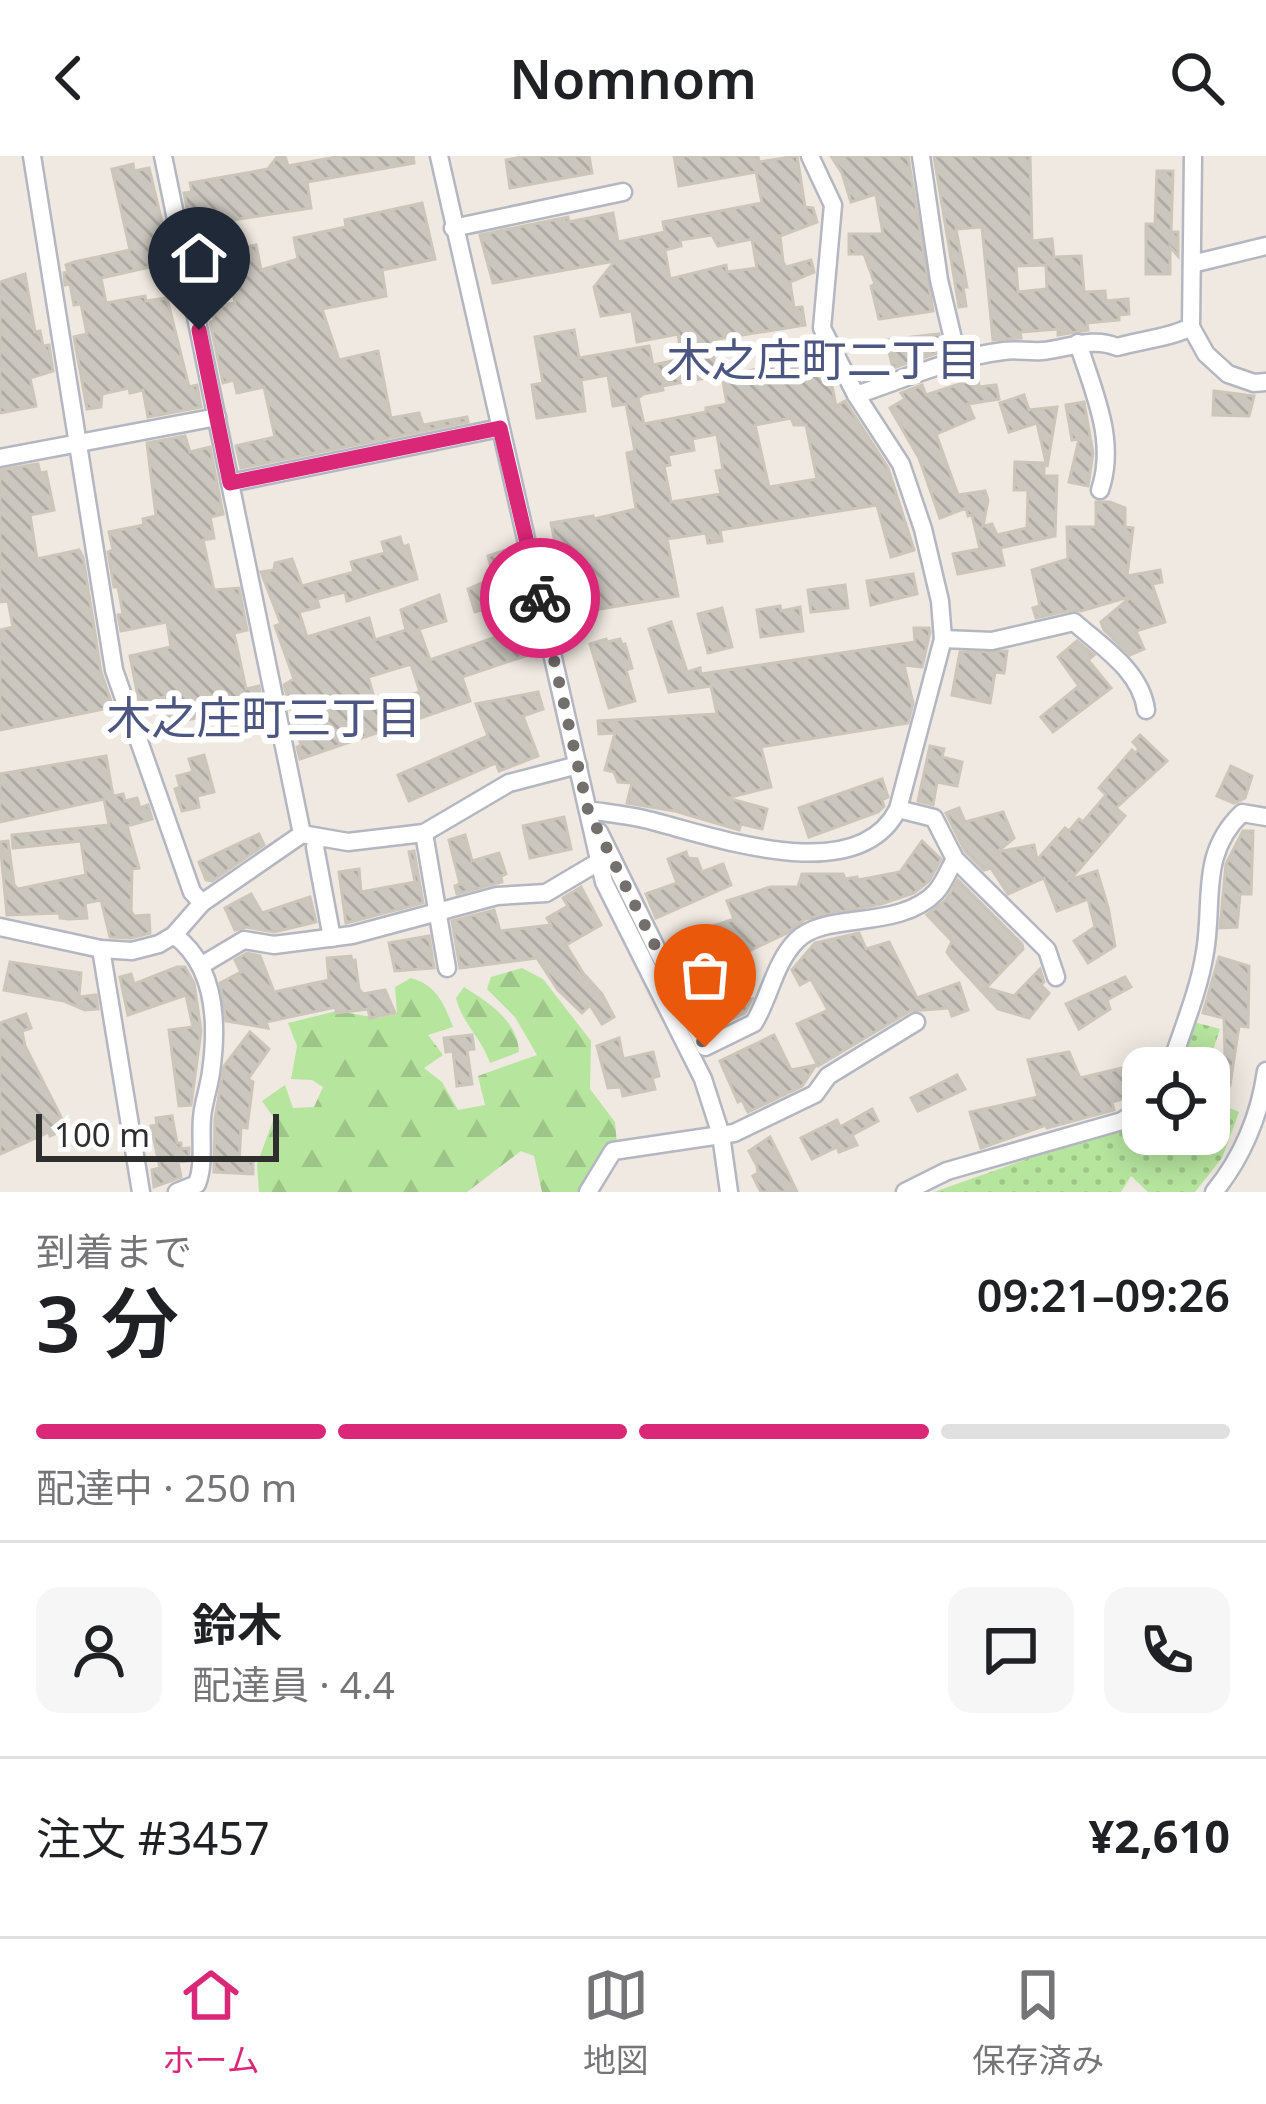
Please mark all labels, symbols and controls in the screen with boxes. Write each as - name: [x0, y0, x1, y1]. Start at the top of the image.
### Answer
- text: Nomnom: [509, 41, 757, 115]
- icon: back: [36, 45, 102, 111]
- icon: search: [1164, 45, 1230, 111]
- pin: [148, 207, 250, 330]
- icon: home: [166, 225, 232, 291]
- district label: 木之庄町二丁目: [666, 328, 982, 389]
- courier: [480, 538, 600, 658]
- icon: bike: [507, 565, 573, 631]
- district label: 木之庄町三丁目: [106, 686, 422, 747]
- pin: [654, 924, 756, 1047]
- icon: bag: [672, 942, 738, 1008]
- map controls: [1122, 1047, 1230, 1155]
- button: locate: [1122, 1047, 1230, 1155]
- scale bar: [36, 1108, 279, 1161]
- text: 100 m: [54, 1112, 150, 1157]
- text: 到着まで: [36, 1224, 192, 1277]
- text: 09:21–09:26: [977, 1264, 1230, 1325]
- text: 3 分: [36, 1269, 179, 1375]
- text: 配達中 · 250 m: [36, 1460, 297, 1513]
- button: person: [36, 1587, 162, 1713]
- button: chat: [948, 1587, 1074, 1713]
- button: phone: [1104, 1587, 1230, 1713]
- text: 鈴木: [192, 1593, 282, 1654]
- text: 配達員 · 4.4: [192, 1657, 395, 1710]
- text: ¥2,610: [1088, 1805, 1230, 1866]
- text: 注文 #3457: [36, 1807, 270, 1868]
- tab: ホーム: [162, 1962, 260, 2082]
- tab: 地図: [583, 1962, 649, 2082]
- tab: 保存済み: [972, 1962, 1104, 2082]

